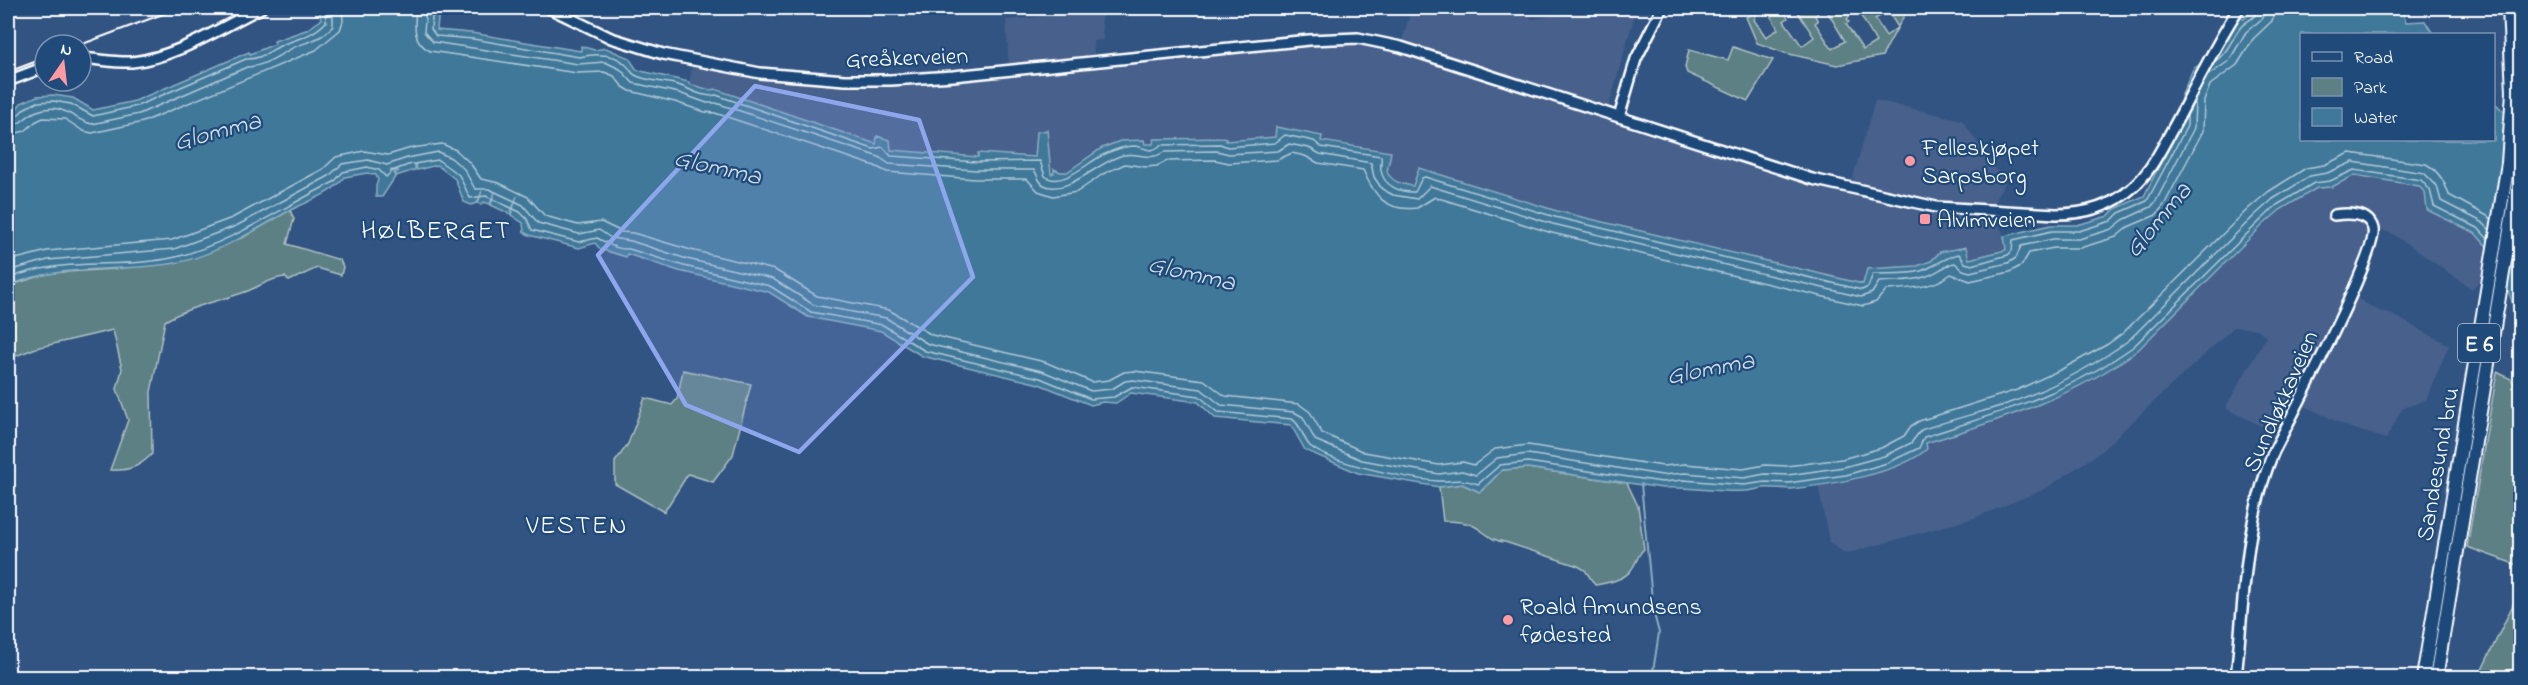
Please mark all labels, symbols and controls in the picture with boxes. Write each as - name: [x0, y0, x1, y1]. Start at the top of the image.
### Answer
- north arrow: [33, 33, 93, 93]
- legend: [2300, 33, 2495, 141]
- text: N: [58, 37, 74, 63]
- street label: Greåkerveien: [845, 40, 969, 79]
- text: Road: [2354, 46, 2393, 72]
- text: Park: [2354, 76, 2387, 102]
- water label: Glomma: [170, 103, 266, 163]
- text: Water: [2354, 106, 2398, 132]
- place label: Felleskjøpet Sarpsborg: [1921, 132, 2039, 195]
- water label: Glomma: [670, 140, 766, 198]
- marker: Felleskjøpet Sarpsborg: [1903, 154, 1917, 168]
- water label: Glomma: [2116, 174, 2203, 267]
- place label: Alvimveien: [1937, 204, 2036, 239]
- marker: Alvimveien: [1918, 212, 1932, 226]
- district label: HØLBERGET: [361, 213, 511, 251]
- water label: Glomma: [1144, 246, 1240, 304]
- road number: E 6: [2458, 324, 2500, 362]
- street label: Sundløkkaveien: [2235, 326, 2329, 478]
- water label: Glomma: [1663, 343, 1759, 397]
- street label: Sandesund bru: [2409, 385, 2470, 544]
- district label: VESTEN: [525, 508, 628, 546]
- place label: Roald Amundsens fødested: [1520, 591, 1702, 654]
- marker: Roald Amundsens fødested: [1501, 613, 1515, 627]

